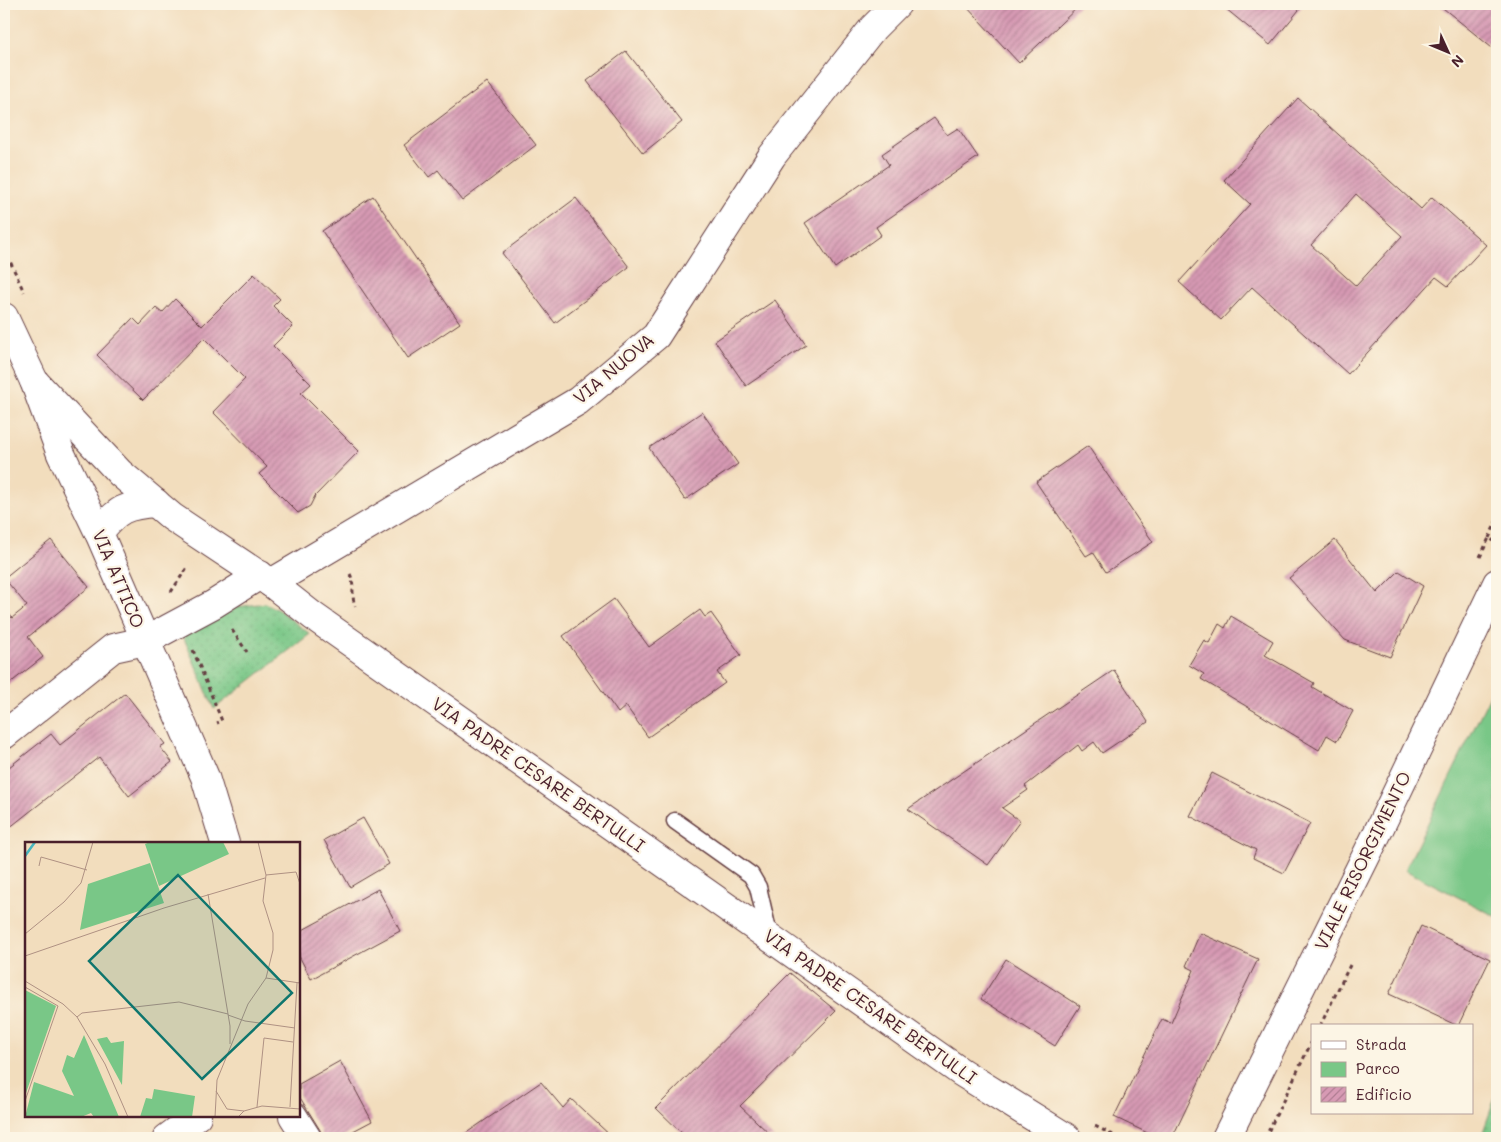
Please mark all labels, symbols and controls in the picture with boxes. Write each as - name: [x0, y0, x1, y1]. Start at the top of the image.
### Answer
- north arrow: [1424, 28, 1474, 78]
- text: N: [1447, 51, 1468, 72]
- street label: VIA NUOVA: [568, 327, 659, 409]
- street label: VIA ATTICO: [87, 526, 151, 632]
- street label: VIA PADRE CESARE BERTULLI: [427, 691, 650, 857]
- street label: VIALE RISORGIMENTO: [1308, 767, 1416, 954]
- inset map: [25, 842, 300, 1117]
- street label: VIA PADRE CESARE BERTULLI: [759, 923, 982, 1089]
- legend: [1311, 1024, 1474, 1114]
- text: Strada: [1356, 1034, 1407, 1054]
- text: Parco: [1356, 1058, 1400, 1078]
- text: Edificio: [1356, 1084, 1412, 1104]

